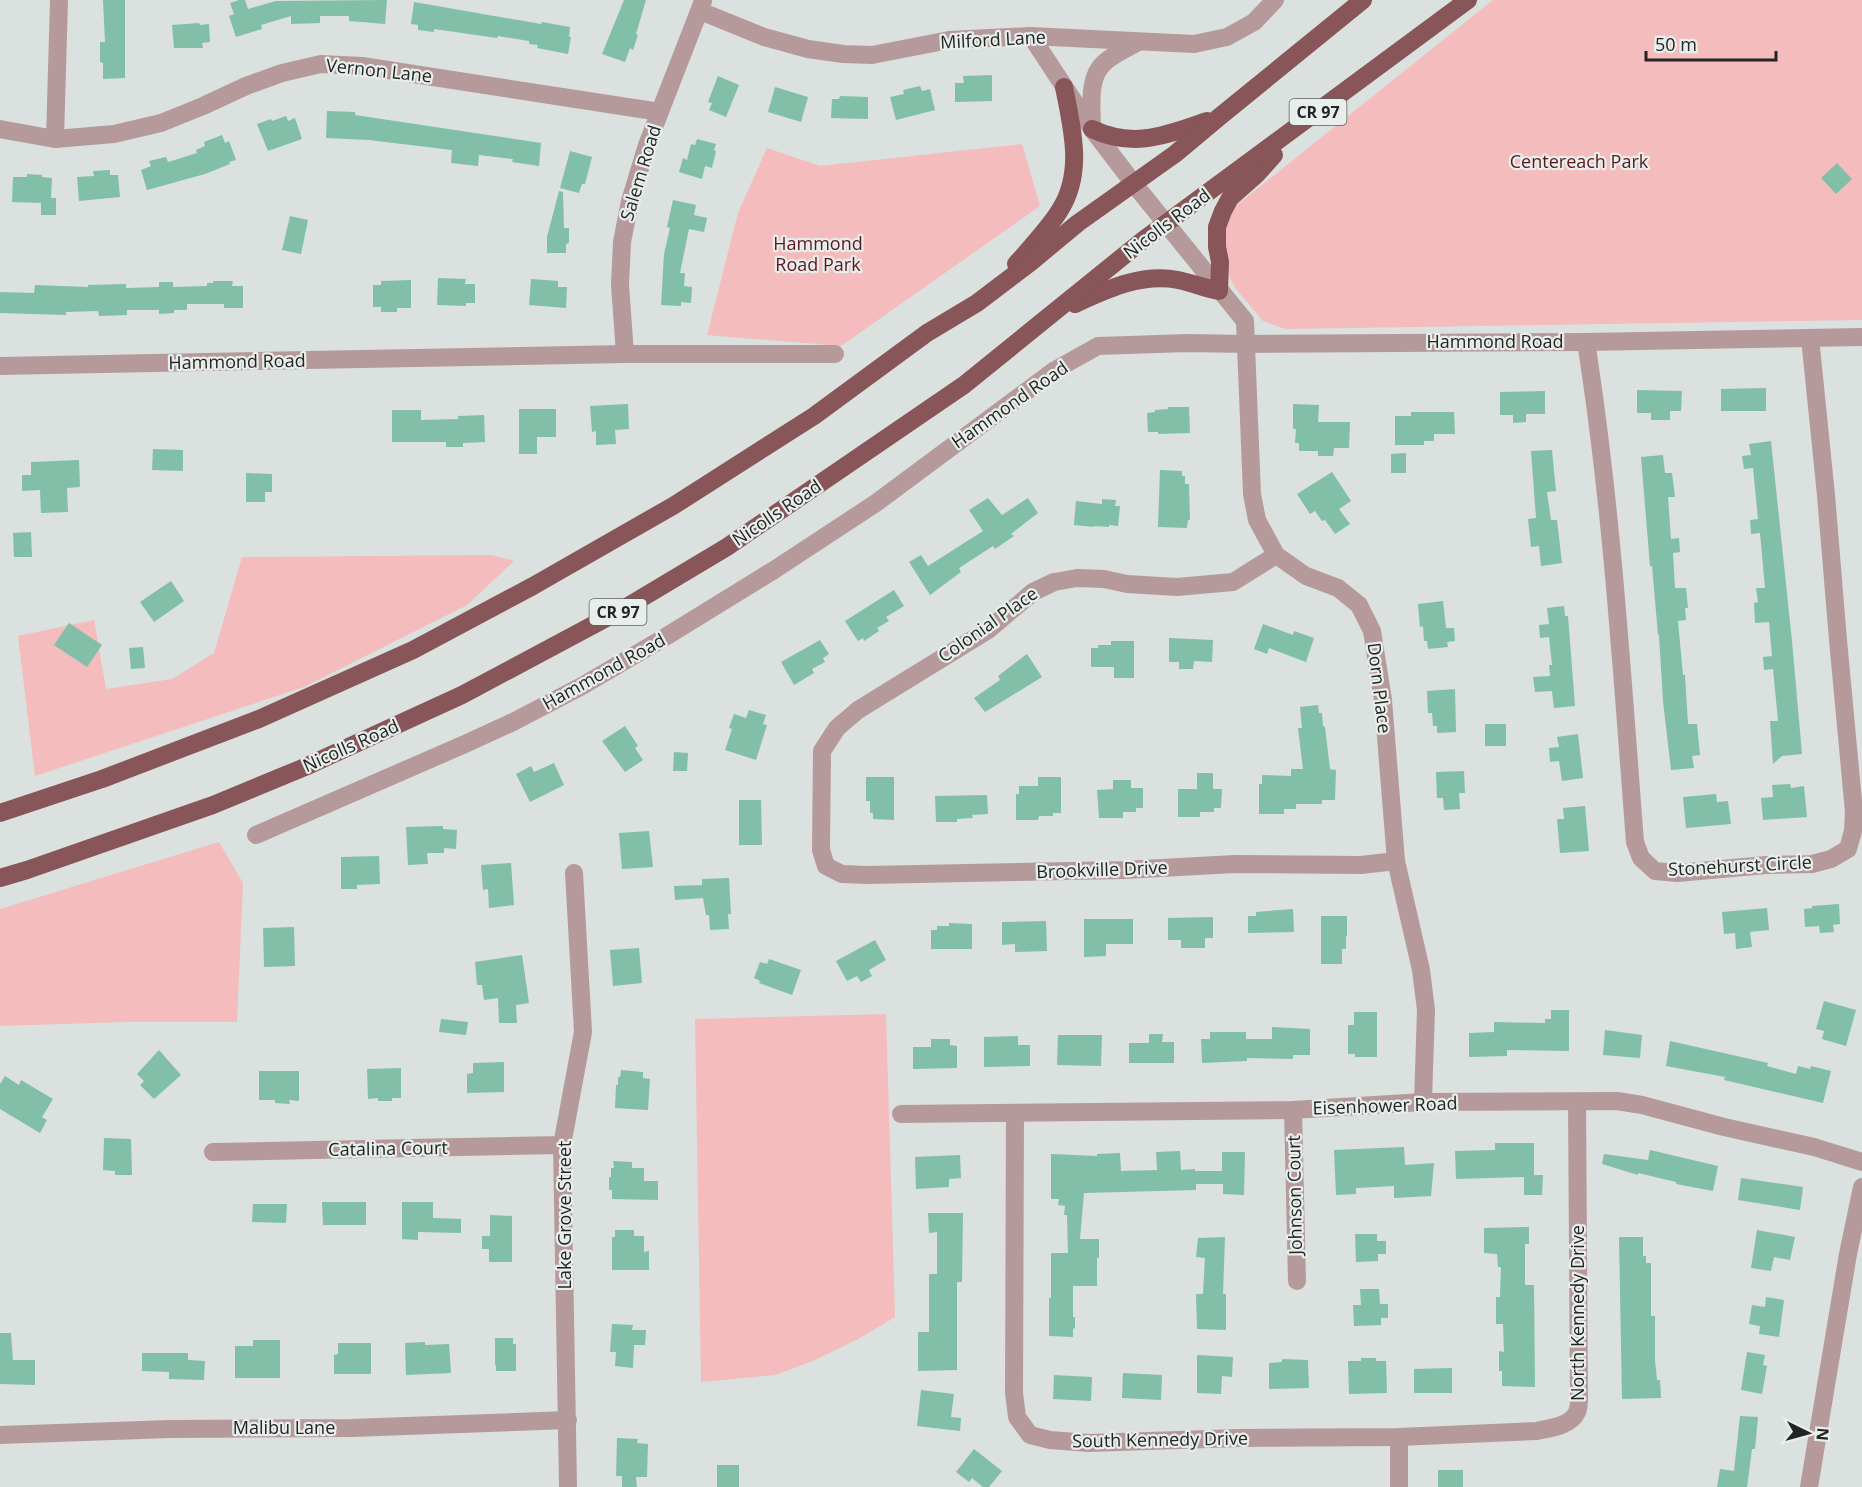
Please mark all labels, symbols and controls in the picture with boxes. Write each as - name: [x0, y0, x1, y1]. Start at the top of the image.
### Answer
- street label: Milford Lane: [940, 24, 1046, 54]
- scale bar: [1646, 24, 1776, 62]
- text: 50 m: [1655, 32, 1697, 56]
- street label: Vernon Lane: [325, 53, 433, 87]
- road number: CR 97: [1290, 99, 1346, 125]
- street label: Salem Road: [614, 122, 666, 223]
- park label: Centereach Park: [1510, 149, 1649, 173]
- street label: Nicolls Road: [1118, 183, 1215, 264]
- park label: Hammond Road Park: [773, 231, 863, 276]
- street label: Hammond Road: [1426, 329, 1564, 353]
- street label: Hammond Road: [168, 348, 306, 374]
- street label: Hammond Road: [946, 355, 1072, 453]
- street label: Nicolls Road: [727, 473, 826, 551]
- street label: Colonial Place: [933, 581, 1042, 667]
- road number: CR 97: [590, 599, 646, 625]
- street label: Hammond Road: [538, 627, 669, 715]
- street label: Dorn Place: [1363, 641, 1397, 735]
- street label: Nicolls Road: [299, 713, 402, 777]
- street label: Stonehurst Circle: [1667, 849, 1812, 881]
- street label: Brookville Drive: [1036, 855, 1168, 883]
- street label: Eisenhower Road: [1312, 1090, 1458, 1120]
- street label: Catalina Court: [328, 1135, 448, 1161]
- street label: Johnson Court: [1281, 1135, 1307, 1257]
- street label: Lake Grove Street: [552, 1141, 576, 1289]
- street label: North Kennedy Drive: [1565, 1225, 1589, 1401]
- north arrow: [1778, 1403, 1838, 1463]
- street label: Malibu Lane: [233, 1415, 335, 1439]
- street label: South Kennedy Drive: [1072, 1425, 1248, 1453]
- text: N: [1811, 1427, 1834, 1442]

